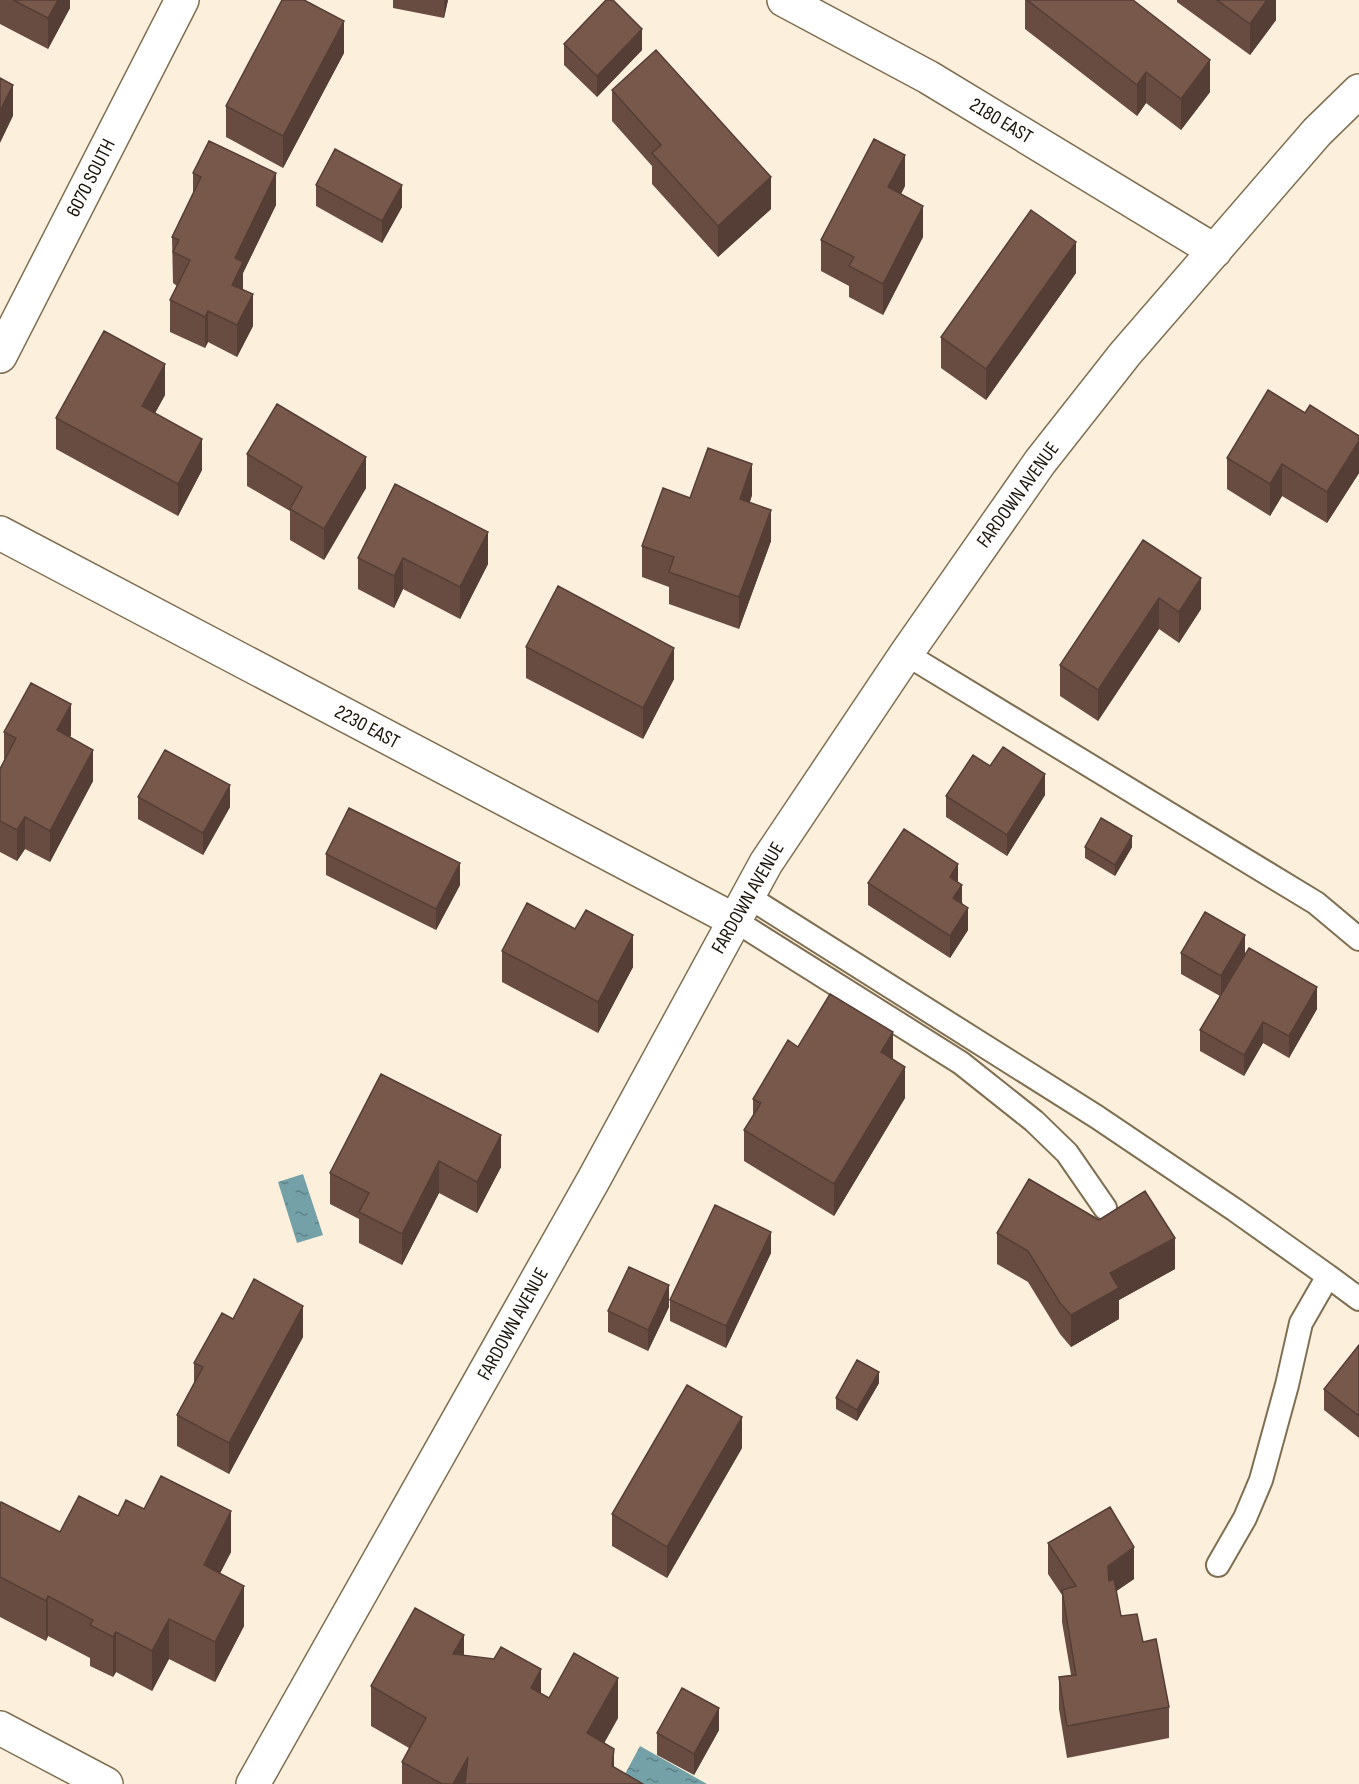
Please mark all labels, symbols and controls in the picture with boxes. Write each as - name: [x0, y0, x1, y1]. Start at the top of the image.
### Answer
- street label: 2180 EAST: [965, 93, 1037, 149]
- street label: 6070 SOUTH: [61, 135, 121, 221]
- street label: FARDOWN AVENUE: [972, 437, 1064, 553]
- street label: 2230 EAST: [330, 700, 404, 754]
- street label: FARDOWN AVENUE: [706, 838, 790, 958]
- street label: FARDOWN AVENUE: [472, 1264, 554, 1384]

